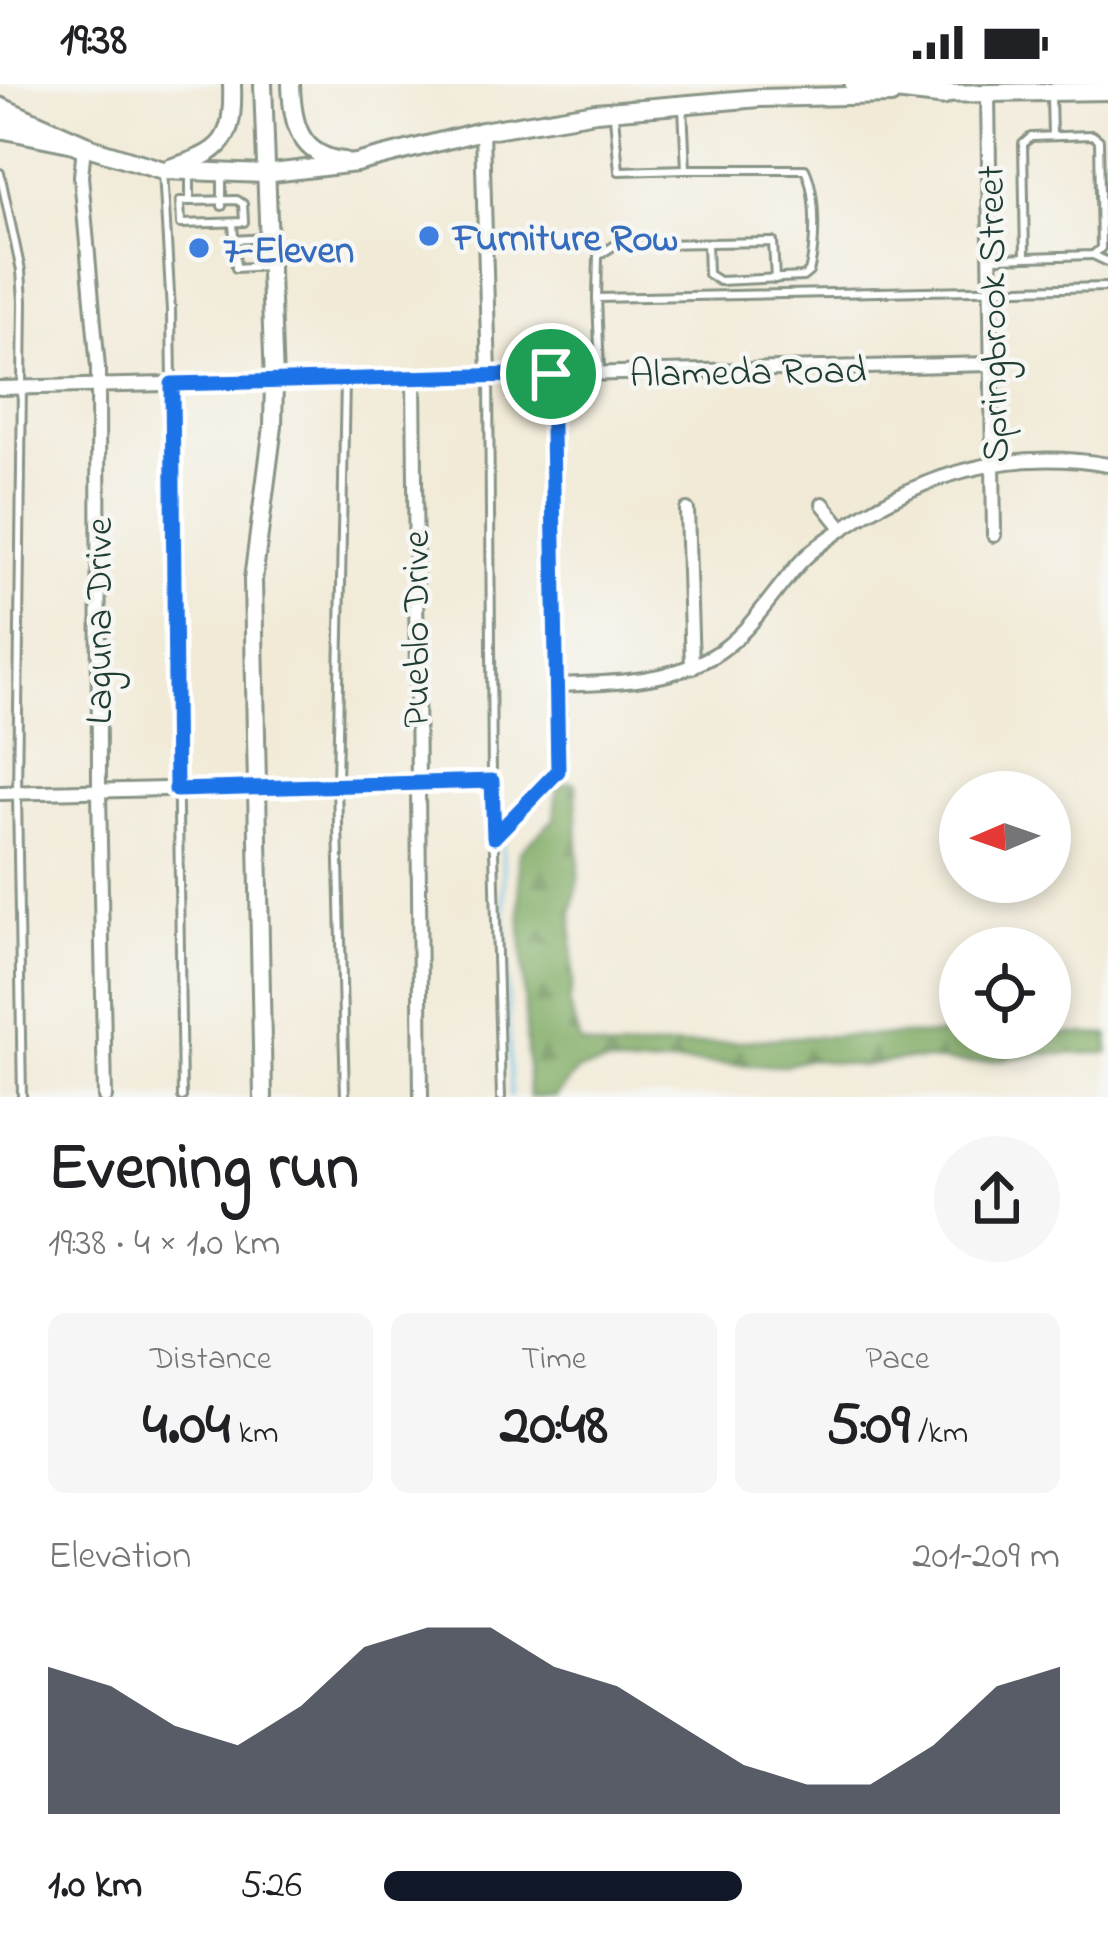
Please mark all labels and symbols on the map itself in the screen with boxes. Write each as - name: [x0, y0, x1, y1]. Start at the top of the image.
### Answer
- street label: Springbrook Street: [964, 165, 1027, 463]
- place label: Furniture Row: [451, 212, 678, 269]
- marker: Furniture Row: [416, 223, 442, 249]
- place label: 7-Eleven: [223, 224, 354, 281]
- marker: 7-Eleven: [186, 235, 212, 261]
- pin: [500, 323, 602, 425]
- street label: Alameda Road: [629, 344, 867, 405]
- street label: Laguna Drive: [73, 517, 130, 724]
- street label: Pueblo Drive: [390, 530, 447, 728]
- north arrow: [939, 771, 1071, 903]

